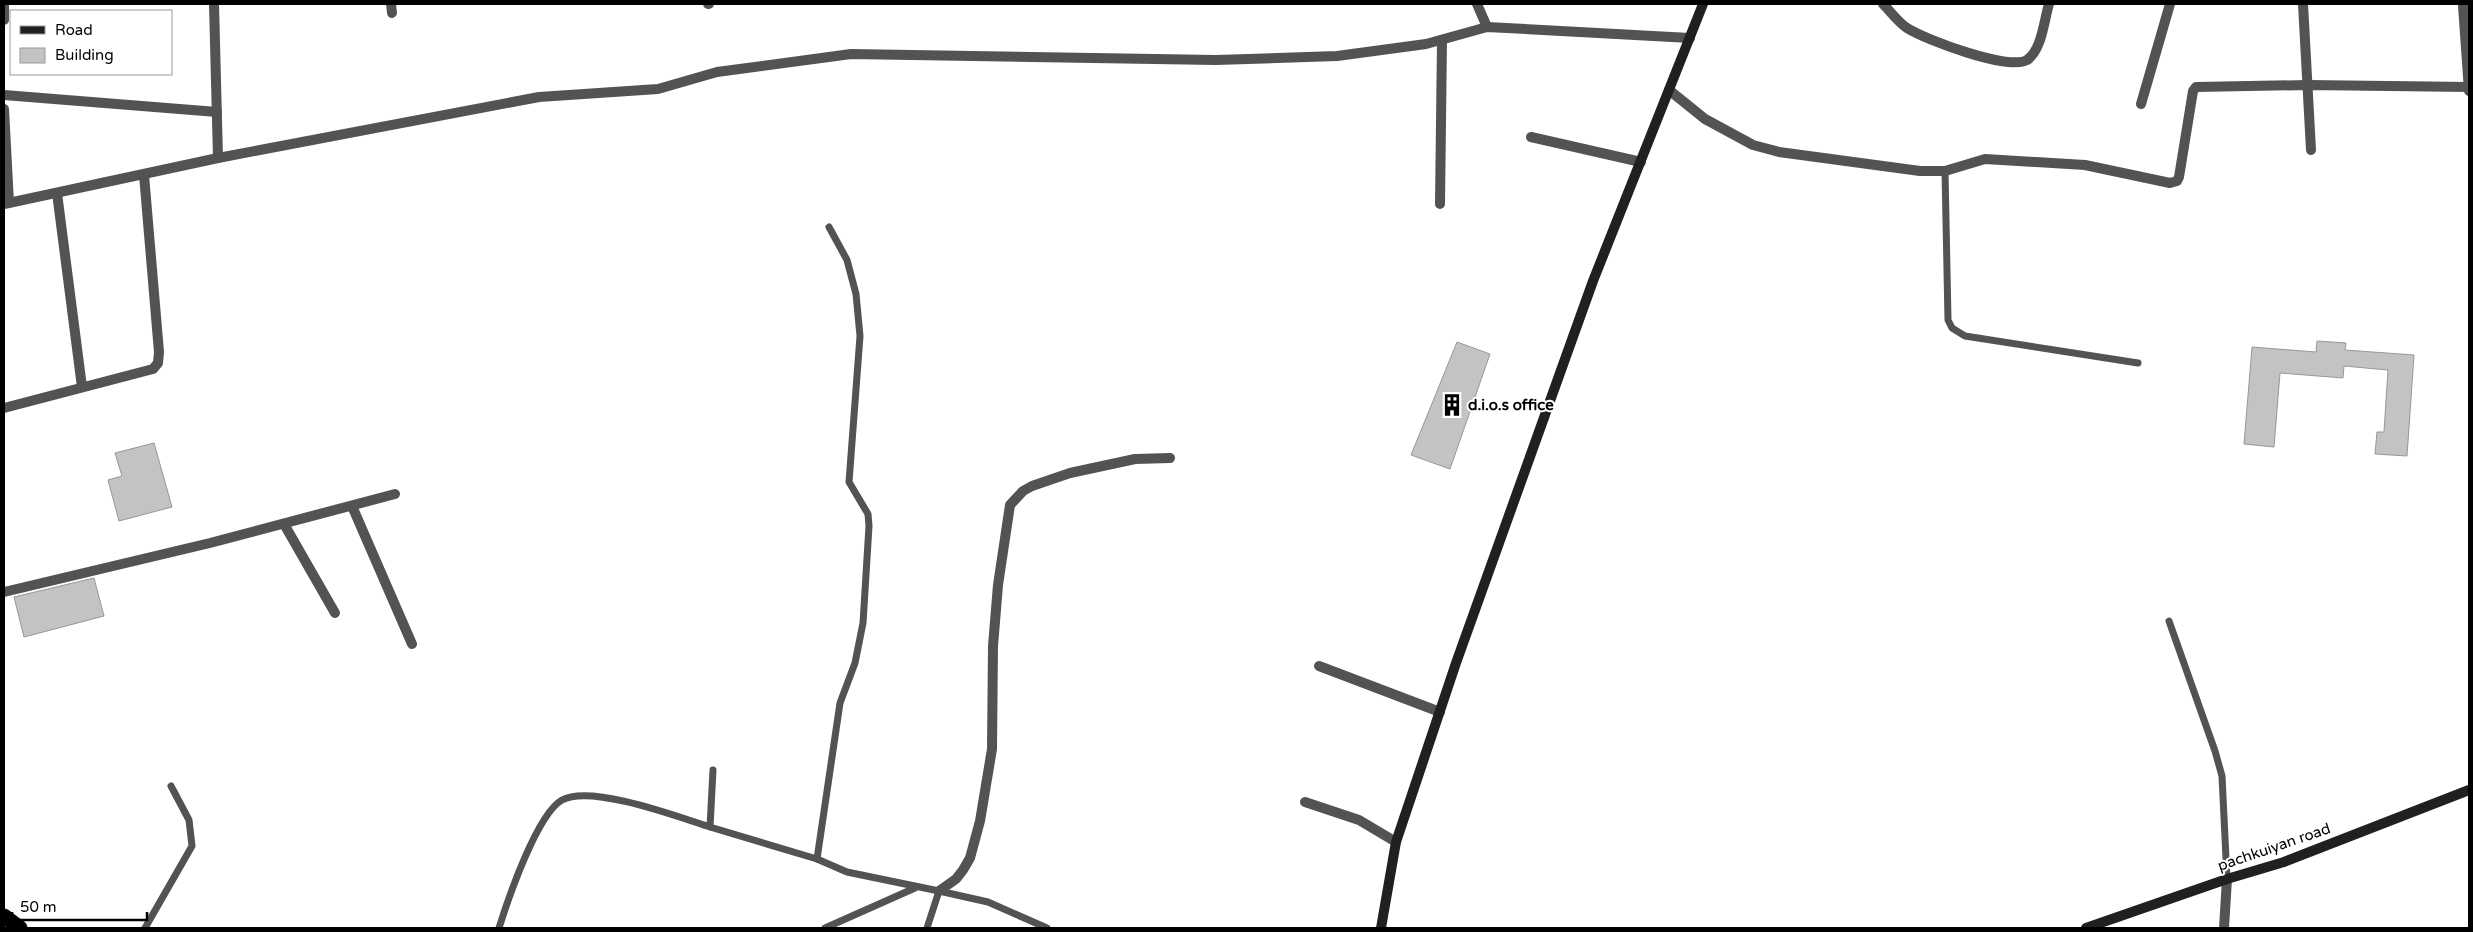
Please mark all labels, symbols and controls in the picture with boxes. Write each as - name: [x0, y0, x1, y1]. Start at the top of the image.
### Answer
- legend: [10, 10, 172, 75]
- text: Road: [55, 21, 93, 39]
- text: Building: [55, 46, 114, 64]
- building icon: d.i.o.s office: [1439, 392, 1465, 418]
- place label: d.i.o.s office: [1468, 396, 1554, 414]
- street label: pachkuiyan road: [2215, 819, 2333, 875]
- scale bar: [12, 890, 148, 922]
- text: 50 m: [20, 898, 57, 916]

